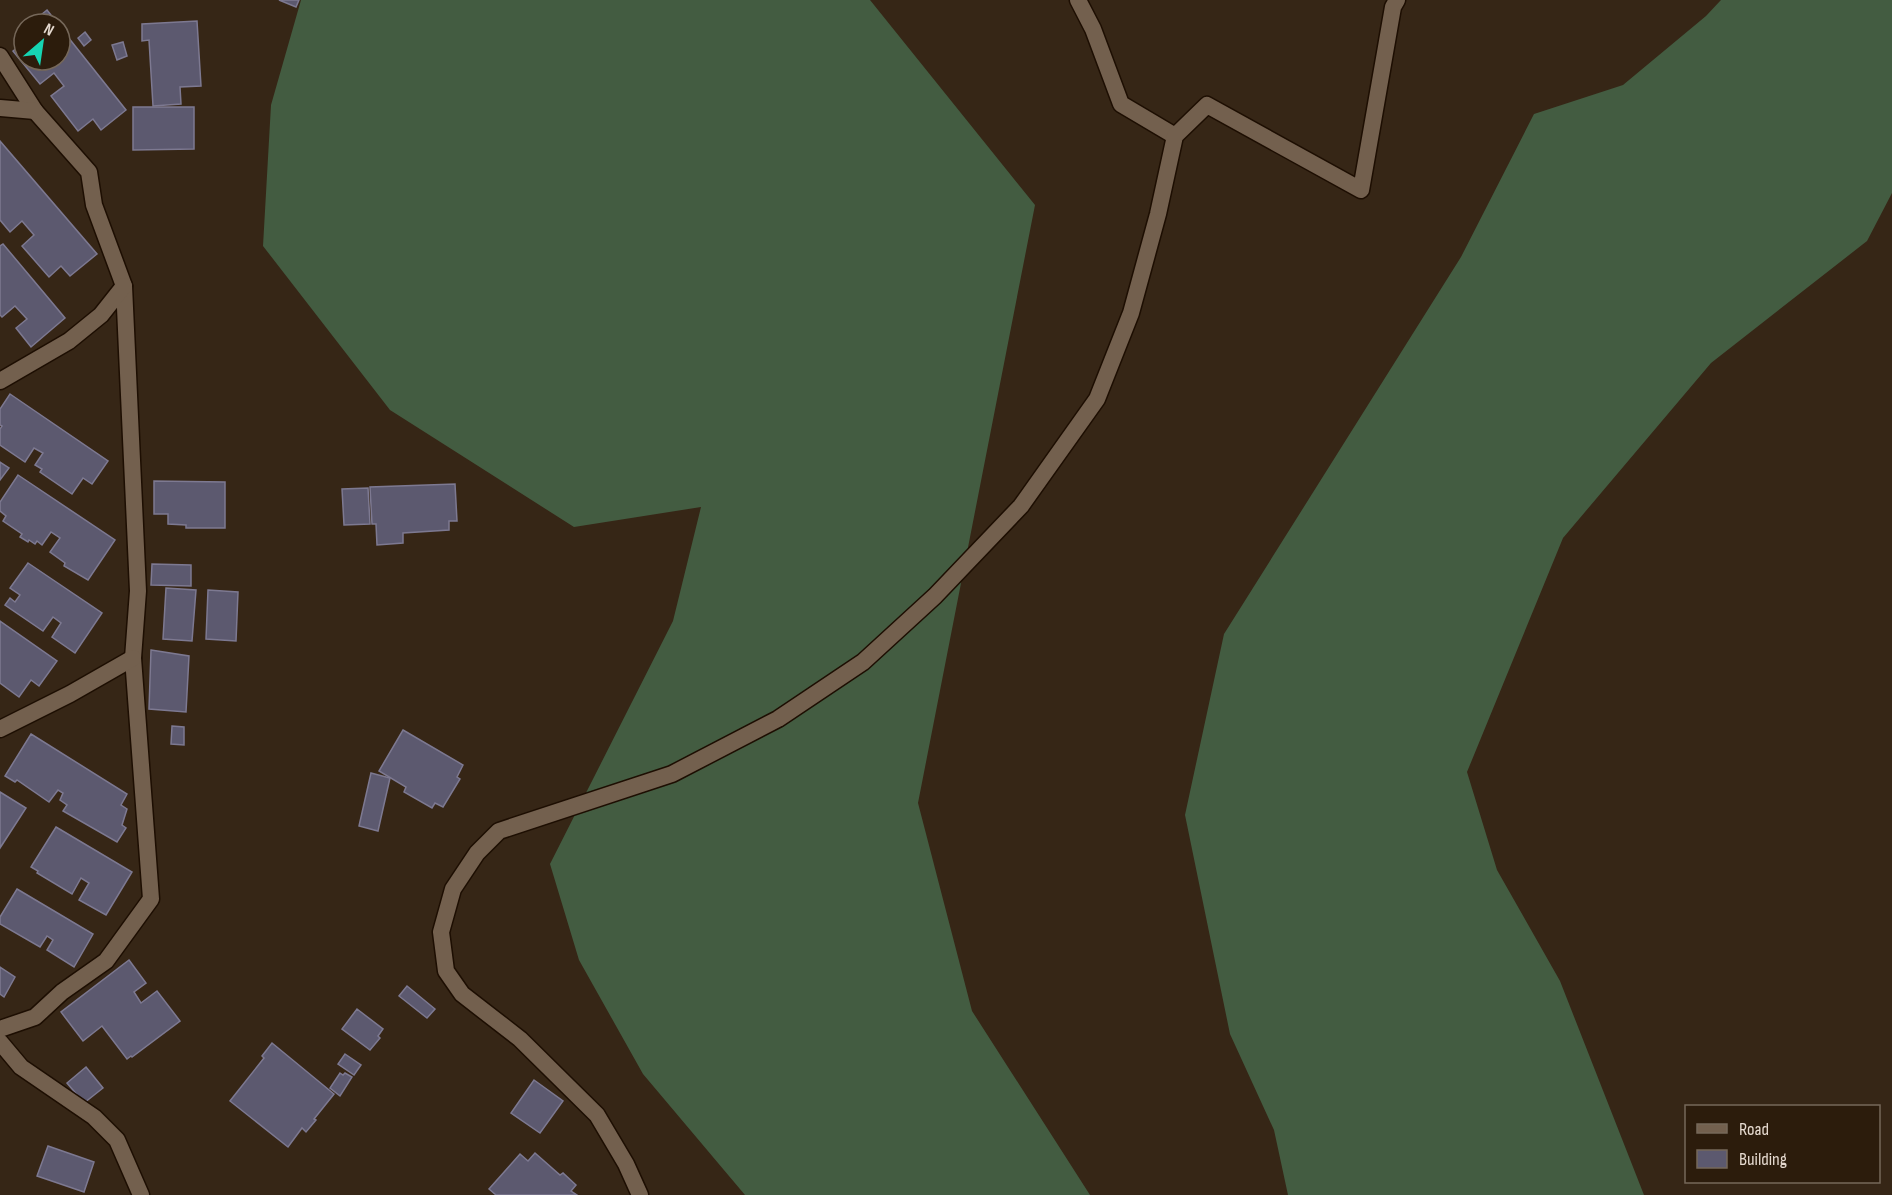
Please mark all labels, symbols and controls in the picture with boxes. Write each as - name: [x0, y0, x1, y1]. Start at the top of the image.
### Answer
- north arrow: [12, 12, 72, 72]
- text: N: [40, 20, 57, 41]
- legend: [1685, 1105, 1880, 1183]
- text: Road: [1739, 1119, 1769, 1140]
- text: Building: [1739, 1149, 1787, 1170]

